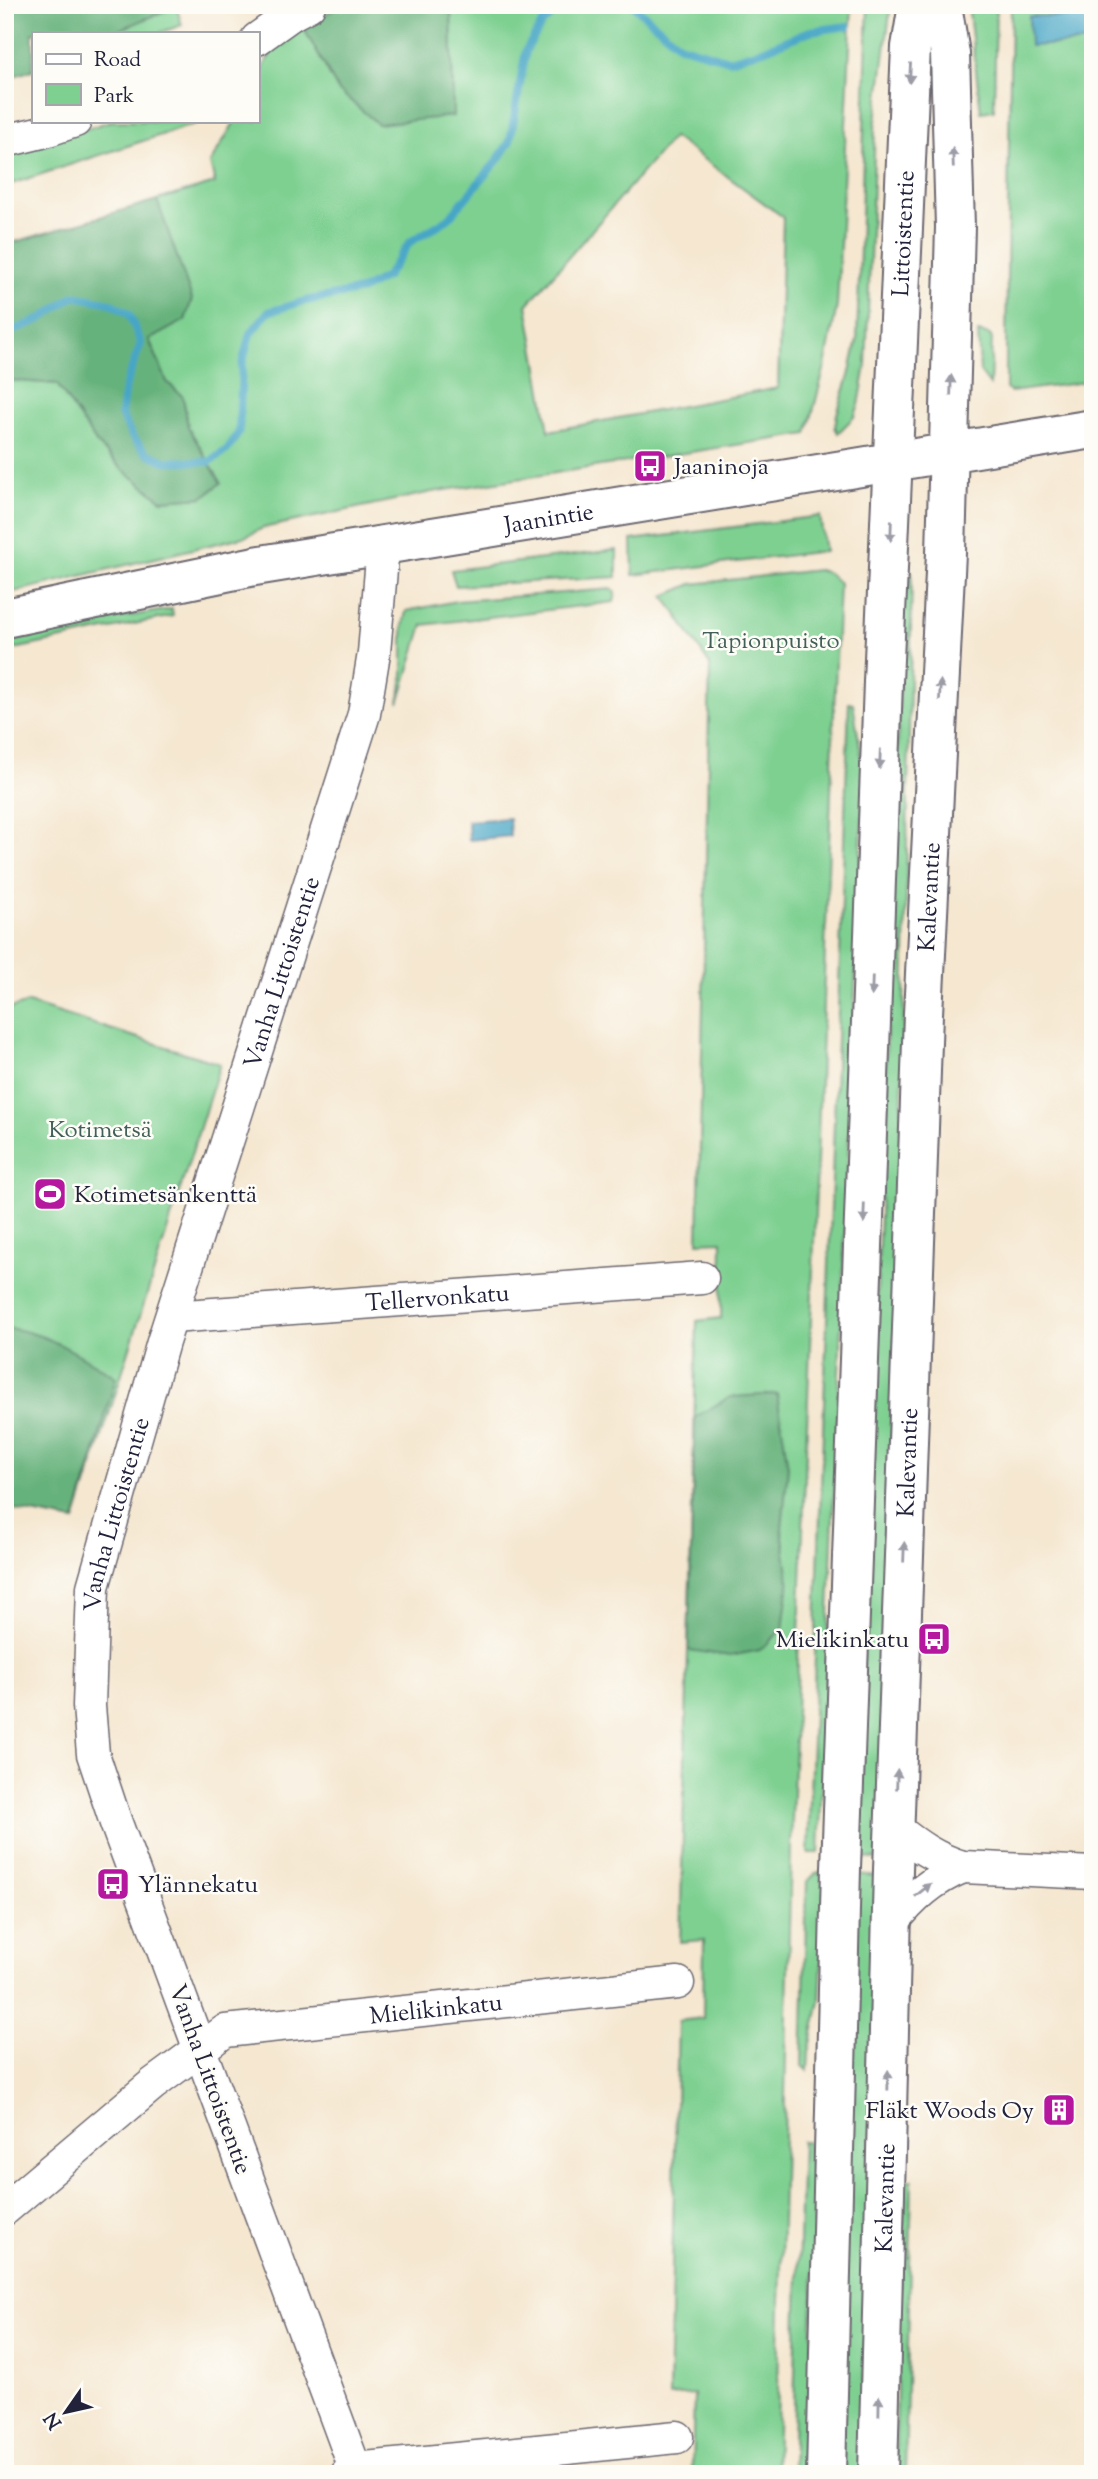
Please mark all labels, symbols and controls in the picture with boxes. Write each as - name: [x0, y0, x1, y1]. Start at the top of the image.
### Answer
- legend: [32, 32, 259, 122]
- text: Road: [94, 46, 141, 76]
- one-way arrow: [904, 62, 915, 84]
- text: Park: [94, 82, 135, 112]
- one-way arrow: [947, 146, 958, 168]
- street label: Littoistentie: [885, 170, 925, 297]
- one-way arrow: [945, 374, 956, 396]
- bus stop icon: Jaaninoja: [631, 447, 669, 485]
- place label: Jaaninoja: [672, 451, 769, 485]
- street label: Jaanintie: [500, 496, 596, 544]
- one-way arrow: [885, 521, 896, 543]
- park label: Tapionpuisto: [702, 625, 840, 659]
- one-way arrow: [934, 679, 945, 701]
- one-way arrow: [875, 748, 886, 770]
- street label: Kalevantie: [911, 841, 951, 952]
- street label: Vanha Littoistentie: [237, 873, 330, 1073]
- one-way arrow: [867, 975, 878, 997]
- park label: Kotimetsä: [48, 1114, 152, 1148]
- sports icon: Kotimetsänkenttä: [31, 1175, 69, 1213]
- place label: Kotimetsänkenttä: [74, 1179, 257, 1213]
- one-way arrow: [859, 1203, 870, 1225]
- street label: Tellervonkatu: [364, 1277, 511, 1322]
- street label: Kalevantie: [890, 1407, 928, 1518]
- street label: Vanha Littoistentie: [77, 1414, 160, 1612]
- one-way arrow: [899, 1541, 910, 1563]
- bus stop icon: Mielikinkatu: [915, 1620, 953, 1658]
- place label: Mielikinkatu: [776, 1624, 909, 1658]
- one-way arrow: [891, 1768, 902, 1790]
- bus stop icon: Ylännekatu: [94, 1865, 132, 1903]
- place label: Ylännekatu: [138, 1869, 258, 1903]
- one-way arrow: [914, 1883, 932, 1898]
- street label: Vanha Littoistentie: [159, 1980, 259, 2179]
- street label: Mielikinkatu: [368, 1987, 504, 2035]
- one-way arrow: [882, 2069, 893, 2091]
- building icon: Fläkt Woods Oy: [1040, 2091, 1078, 2129]
- place label: Fläkt Woods Oy: [866, 2095, 1034, 2129]
- street label: Kalevantie: [868, 2143, 905, 2253]
- north arrow: [32, 2378, 102, 2448]
- one-way arrow: [874, 2394, 885, 2416]
- text: N: [39, 2406, 69, 2434]

